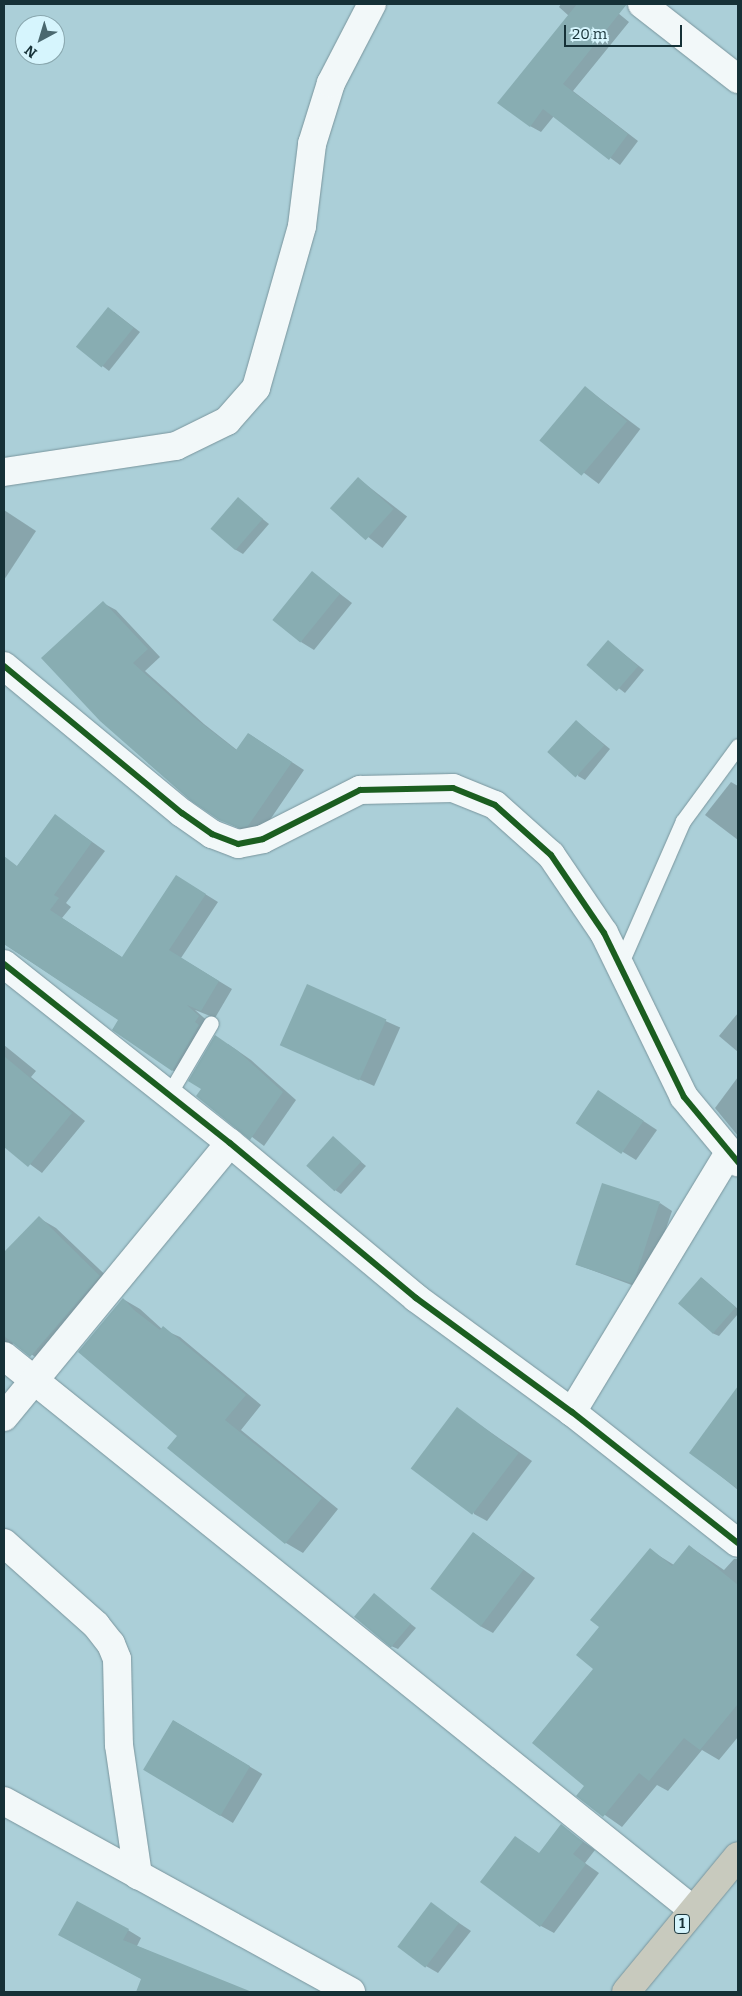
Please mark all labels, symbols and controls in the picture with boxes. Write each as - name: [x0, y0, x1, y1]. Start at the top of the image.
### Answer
- north arrow: [15, 15, 65, 65]
- scale bar: [567, 15, 684, 47]
- text: 20 m: [572, 25, 607, 43]
- text: N: [21, 41, 40, 61]
- road number: 1: [673, 1912, 691, 1936]

